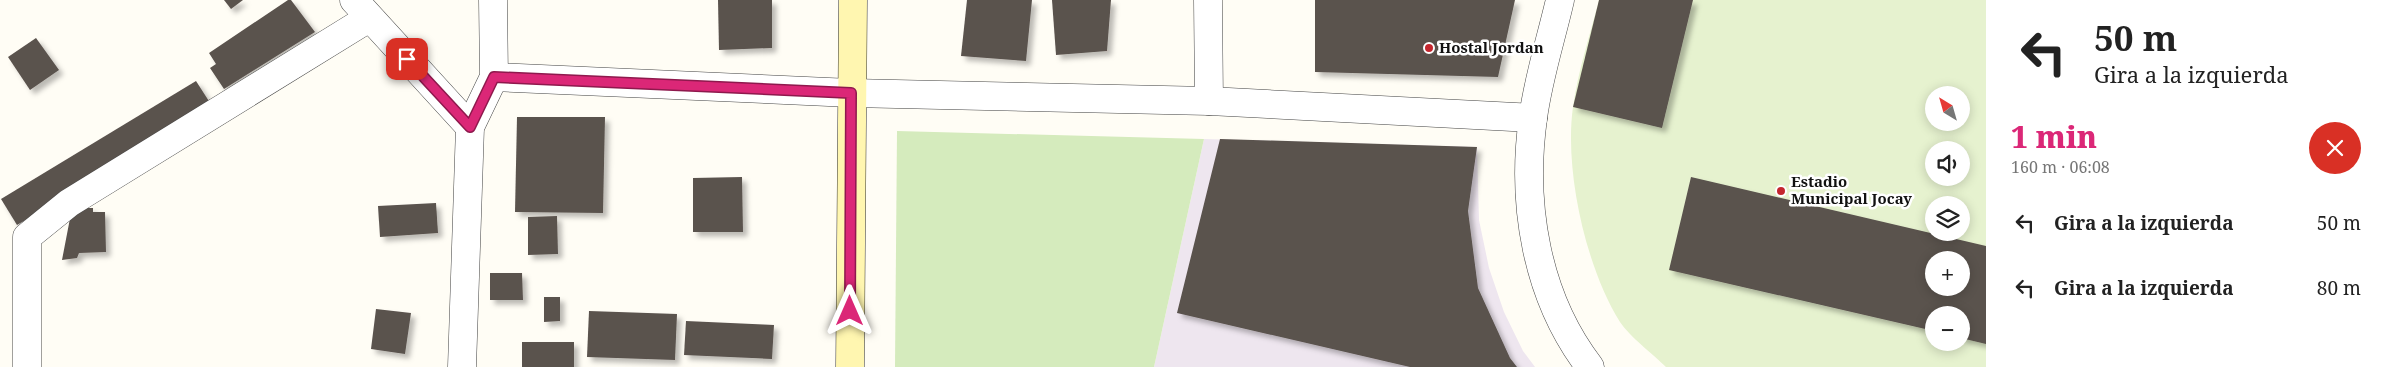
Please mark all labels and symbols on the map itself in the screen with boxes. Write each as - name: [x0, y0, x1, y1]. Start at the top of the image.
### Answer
- place label: Hostal Jordan: [1439, 37, 1544, 57]
- pin: [386, 38, 428, 80]
- marker: Hostal Jordan: [1423, 42, 1435, 54]
- north arrow: [1925, 86, 1970, 131]
- place label: Estadio Municipal Jocay: [1791, 171, 1912, 208]
- marker: Estadio Municipal Jocay: [1775, 185, 1787, 197]
- position arrow: [823, 284, 875, 336]

